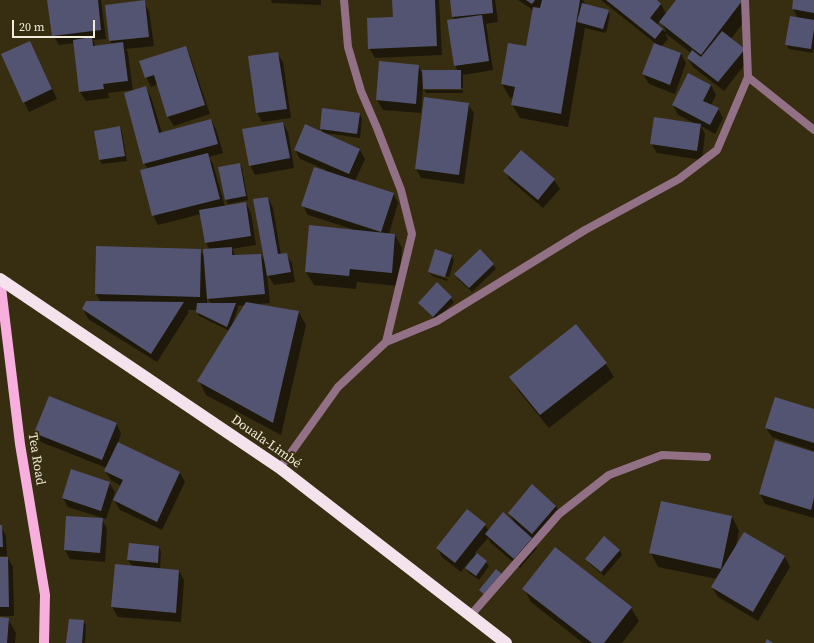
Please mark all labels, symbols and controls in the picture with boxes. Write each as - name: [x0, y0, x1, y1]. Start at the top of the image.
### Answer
- scale bar: [14, 12, 97, 38]
- text: 20 m: [19, 19, 45, 35]
- street label: Douala-Limbé: [228, 412, 304, 472]
- street label: Tea Road: [24, 432, 48, 486]

